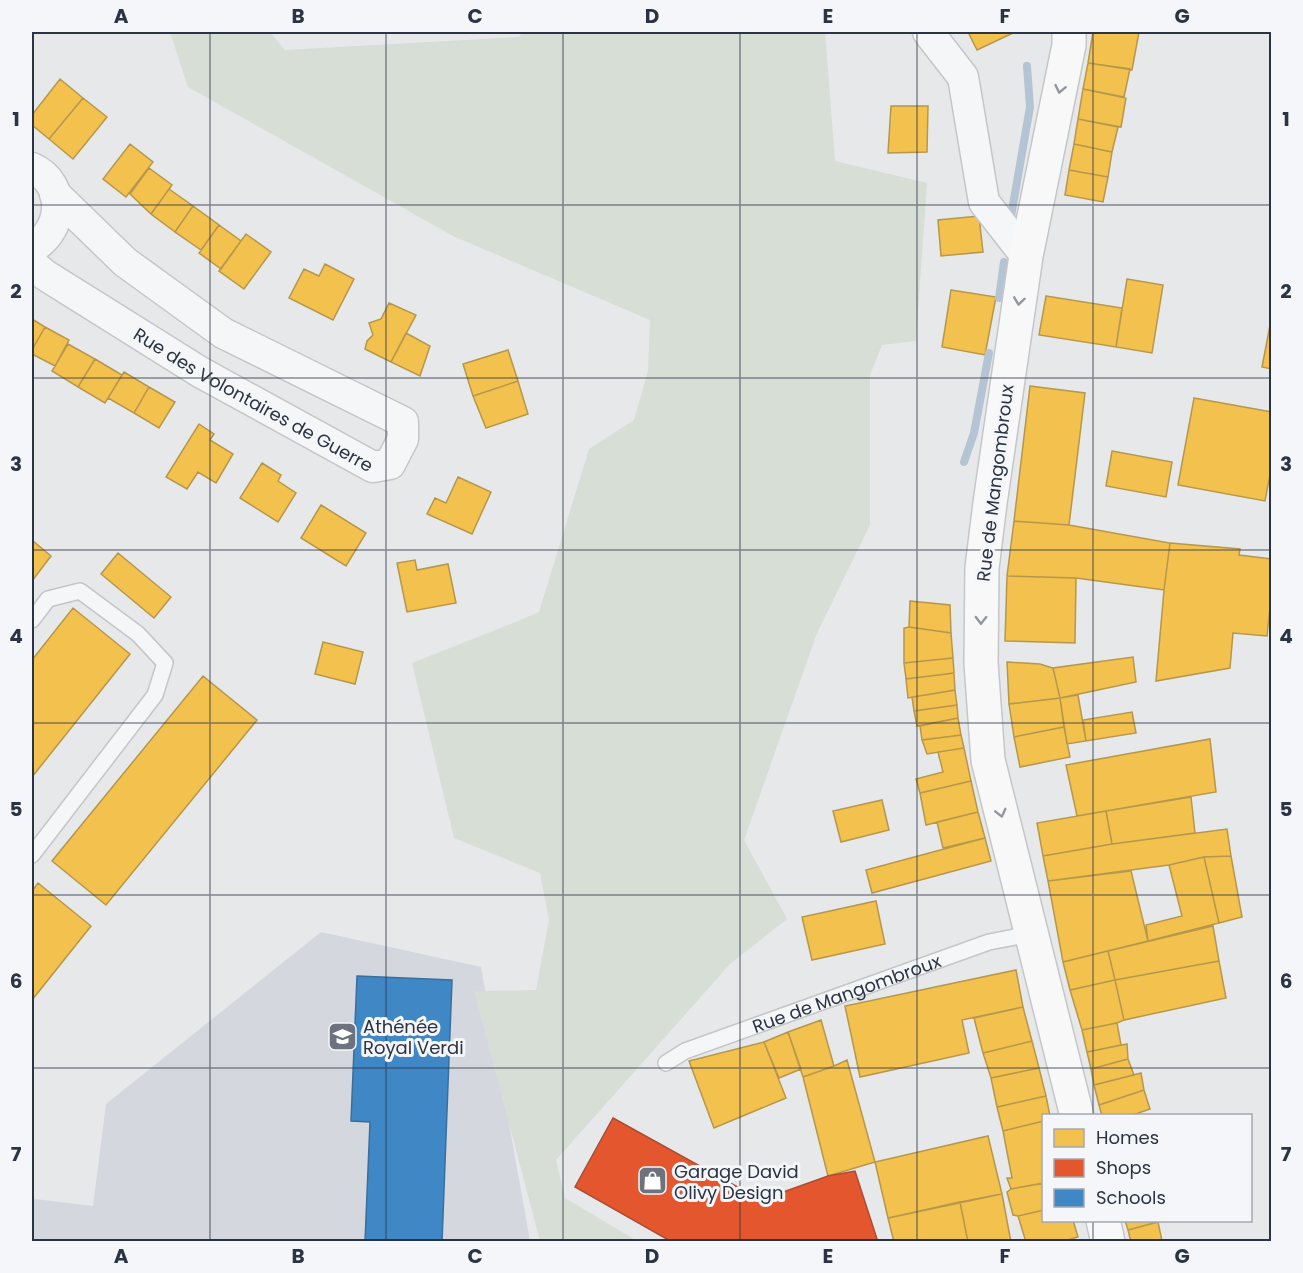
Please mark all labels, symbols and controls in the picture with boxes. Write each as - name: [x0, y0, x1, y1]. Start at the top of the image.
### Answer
- text: A: [114, 2, 129, 30]
- text: B: [291, 2, 305, 30]
- text: C: [467, 2, 483, 30]
- text: D: [645, 2, 659, 30]
- text: E: [823, 2, 833, 30]
- text: F: [1000, 2, 1011, 30]
- text: G: [1174, 2, 1190, 30]
- one-way arrow: [1054, 84, 1067, 94]
- text: 1: [12, 105, 20, 133]
- text: 1: [1282, 105, 1290, 133]
- text: 2: [10, 277, 22, 305]
- text: 2: [1280, 277, 1292, 305]
- one-way arrow: [1014, 296, 1026, 306]
- street label: Rue des Volontaires de Guerre: [129, 321, 378, 477]
- street label: Rue de Mangombroux: [970, 383, 1020, 583]
- text: 3: [10, 450, 22, 478]
- text: 3: [1280, 450, 1292, 478]
- one-way arrow: [975, 615, 988, 624]
- text: 4: [9, 622, 23, 650]
- text: 4: [1279, 622, 1293, 650]
- text: 5: [10, 795, 23, 823]
- text: 5: [1280, 795, 1293, 823]
- one-way arrow: [993, 807, 1006, 817]
- street label: Rue de Mangombroux: [749, 948, 945, 1038]
- text: 6: [10, 967, 22, 995]
- text: 6: [1280, 967, 1292, 995]
- place label: Athénée Royal Verdi: [363, 1014, 464, 1060]
- school or university icon: Athénée Royal Verdi: [326, 1020, 358, 1052]
- legend: [1042, 1114, 1252, 1222]
- text: Homes: [1096, 1125, 1159, 1150]
- text: 7: [11, 1140, 22, 1168]
- text: 7: [1281, 1140, 1292, 1168]
- text: Shops: [1096, 1155, 1151, 1180]
- place label: Garage David Olivy Design: [674, 1159, 799, 1205]
- shop icon: Garage David Olivy Design: [637, 1165, 669, 1197]
- text: Schools: [1096, 1185, 1166, 1210]
- text: A: [114, 1242, 129, 1270]
- text: B: [291, 1242, 305, 1270]
- text: C: [467, 1242, 483, 1270]
- text: D: [645, 1242, 659, 1270]
- text: E: [823, 1242, 833, 1270]
- text: F: [1000, 1242, 1011, 1270]
- text: G: [1174, 1242, 1190, 1270]

